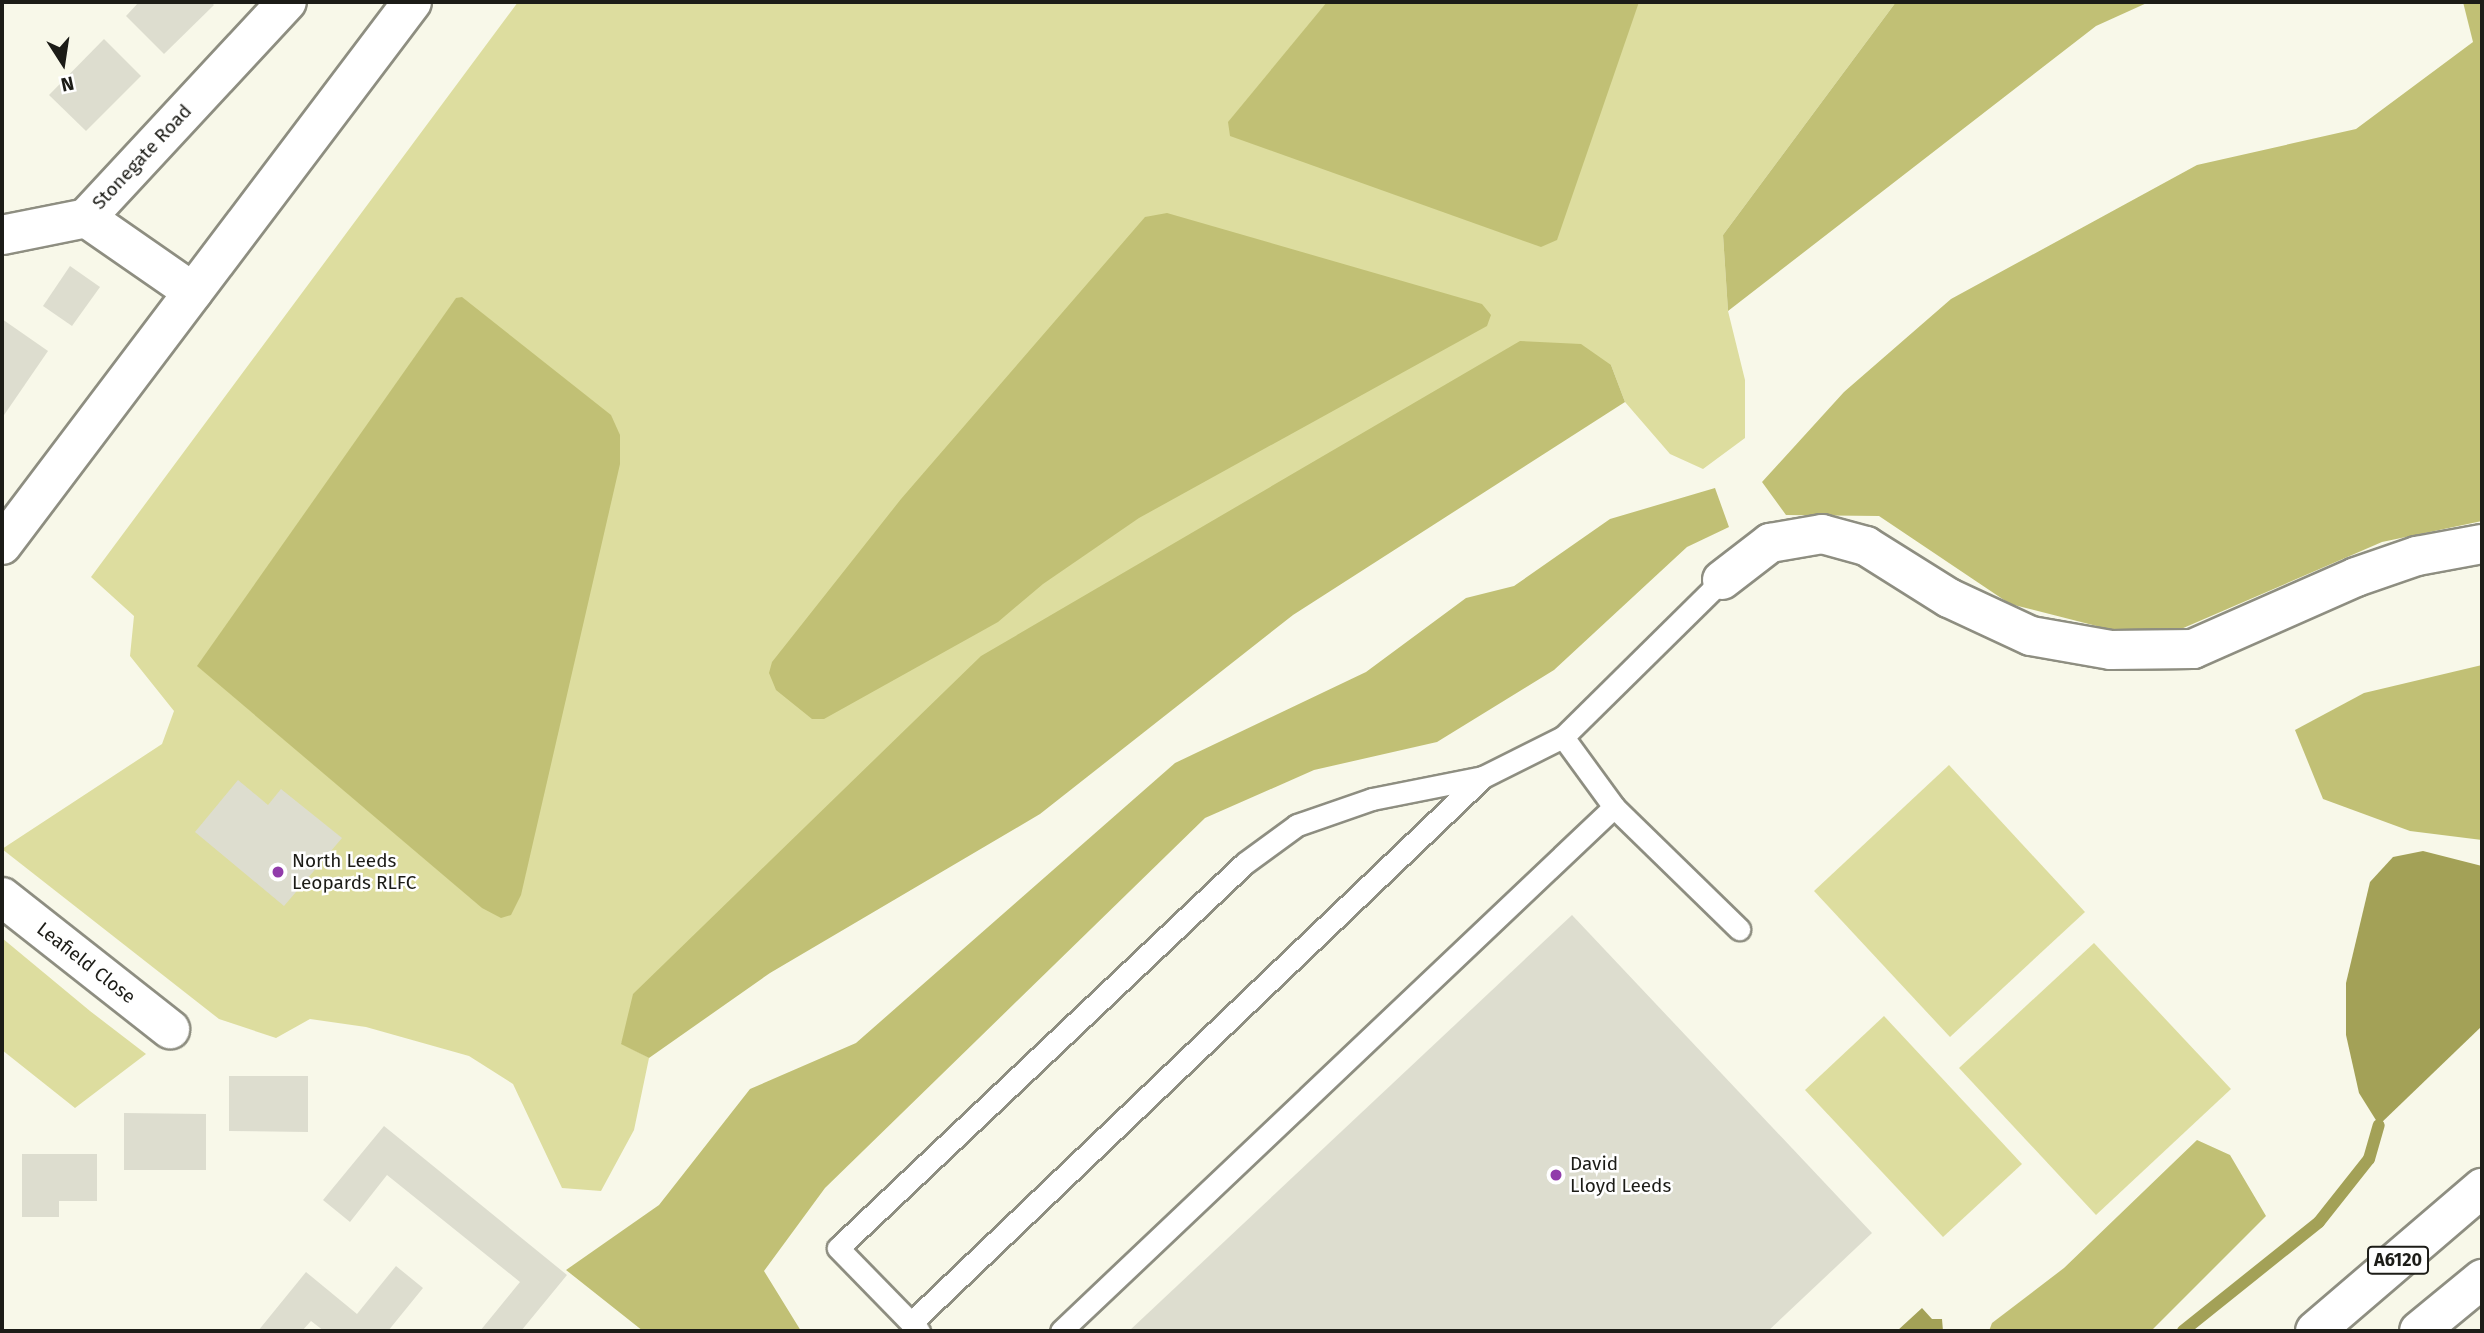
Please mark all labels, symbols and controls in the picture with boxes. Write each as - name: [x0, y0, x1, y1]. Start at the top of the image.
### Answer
- north arrow: [28, 28, 98, 98]
- text: N: [59, 71, 76, 97]
- street label: Stonegate Road: [88, 100, 196, 214]
- place label: North Leeds Leopards RLFC: [292, 850, 417, 894]
- marker: North Leeds Leopards RLFC: [270, 864, 286, 880]
- street label: Leafield Close: [32, 917, 140, 1009]
- place label: David Lloyd Leeds: [1570, 1153, 1671, 1197]
- marker: David Lloyd Leeds: [1548, 1167, 1564, 1183]
- road number: A6120: [2366, 1246, 2430, 1274]

